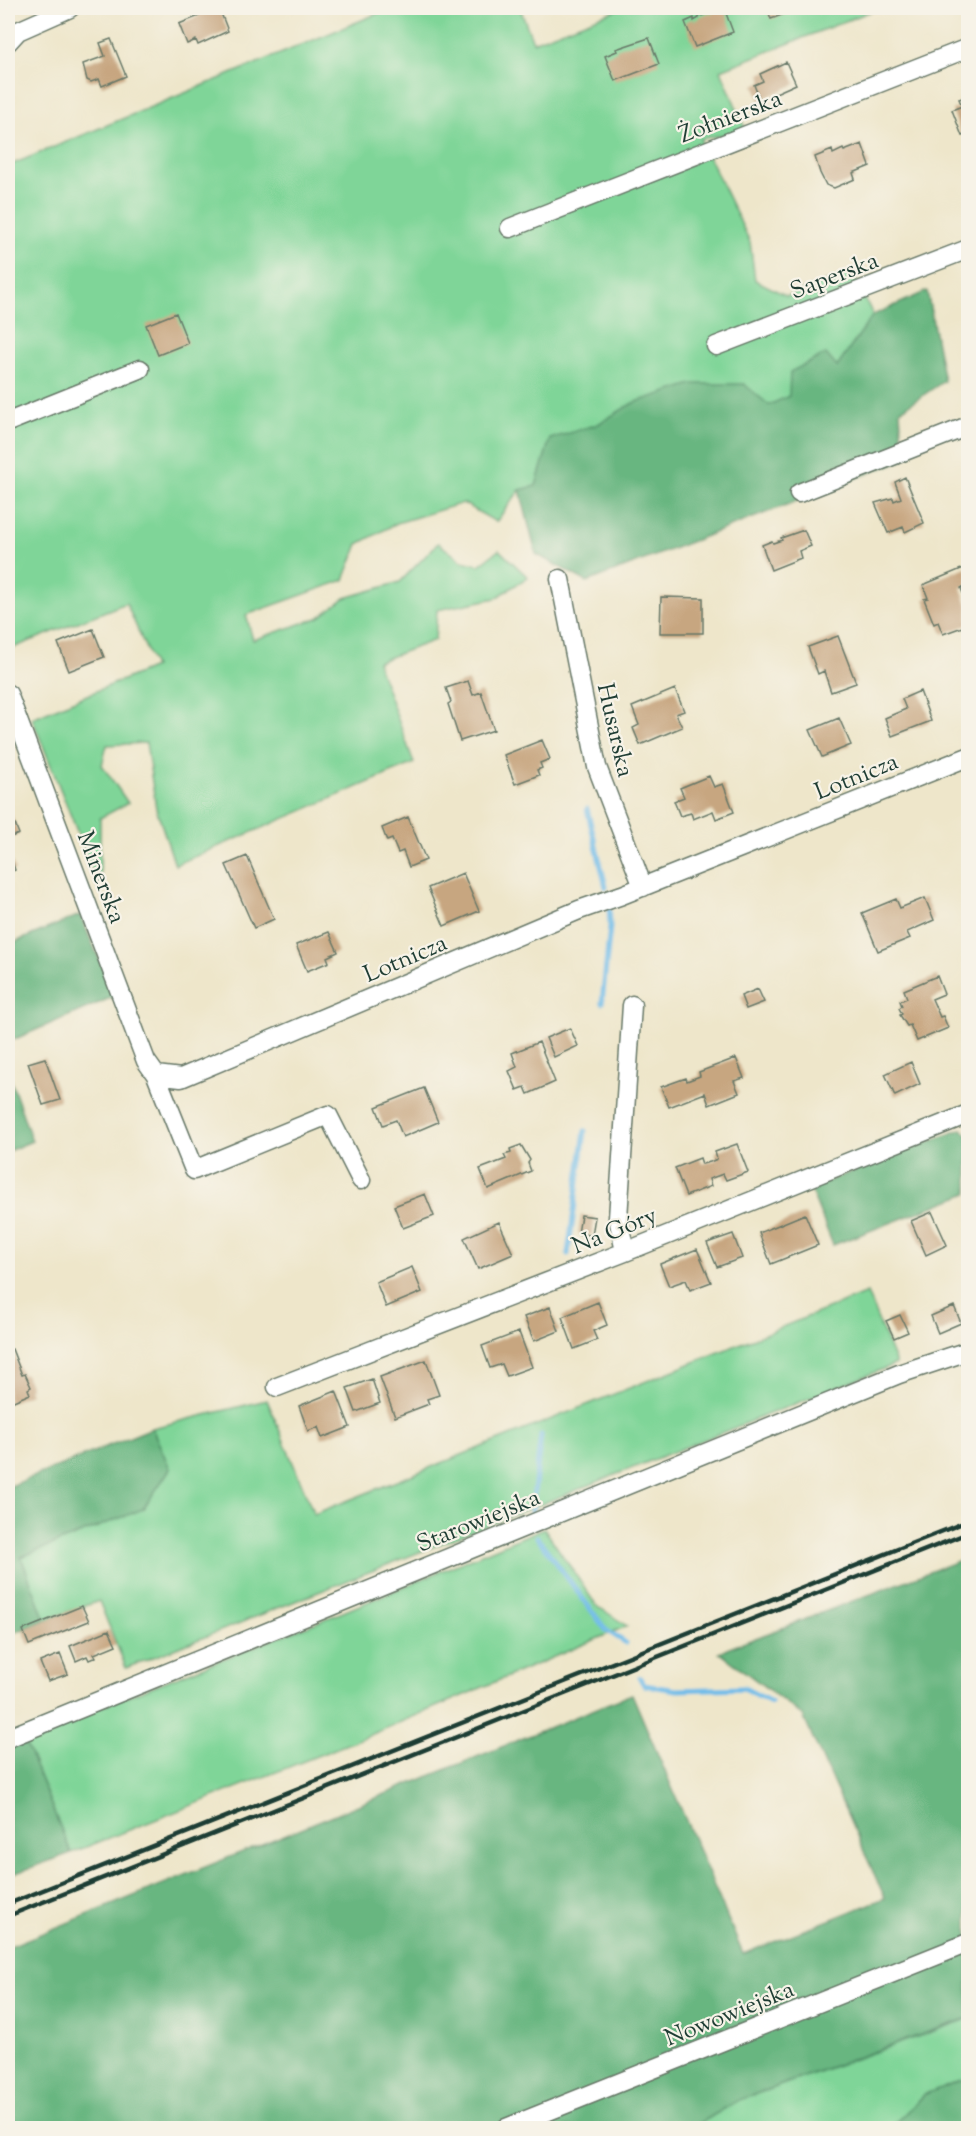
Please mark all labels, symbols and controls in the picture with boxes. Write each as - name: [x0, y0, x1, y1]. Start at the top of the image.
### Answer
- street label: Żołnierska: [674, 83, 787, 153]
- street label: Saperska: [786, 244, 884, 309]
- street label: Husarska: [587, 680, 641, 781]
- street label: Lotnicza: [810, 746, 904, 810]
- street label: Minerska: [67, 827, 133, 929]
- street label: Lotnicza: [359, 927, 453, 993]
- street label: Na Góry: [567, 1199, 662, 1264]
- street label: Starowiejska: [412, 1482, 546, 1562]
- street label: Nowowiejska: [660, 1973, 800, 2056]

